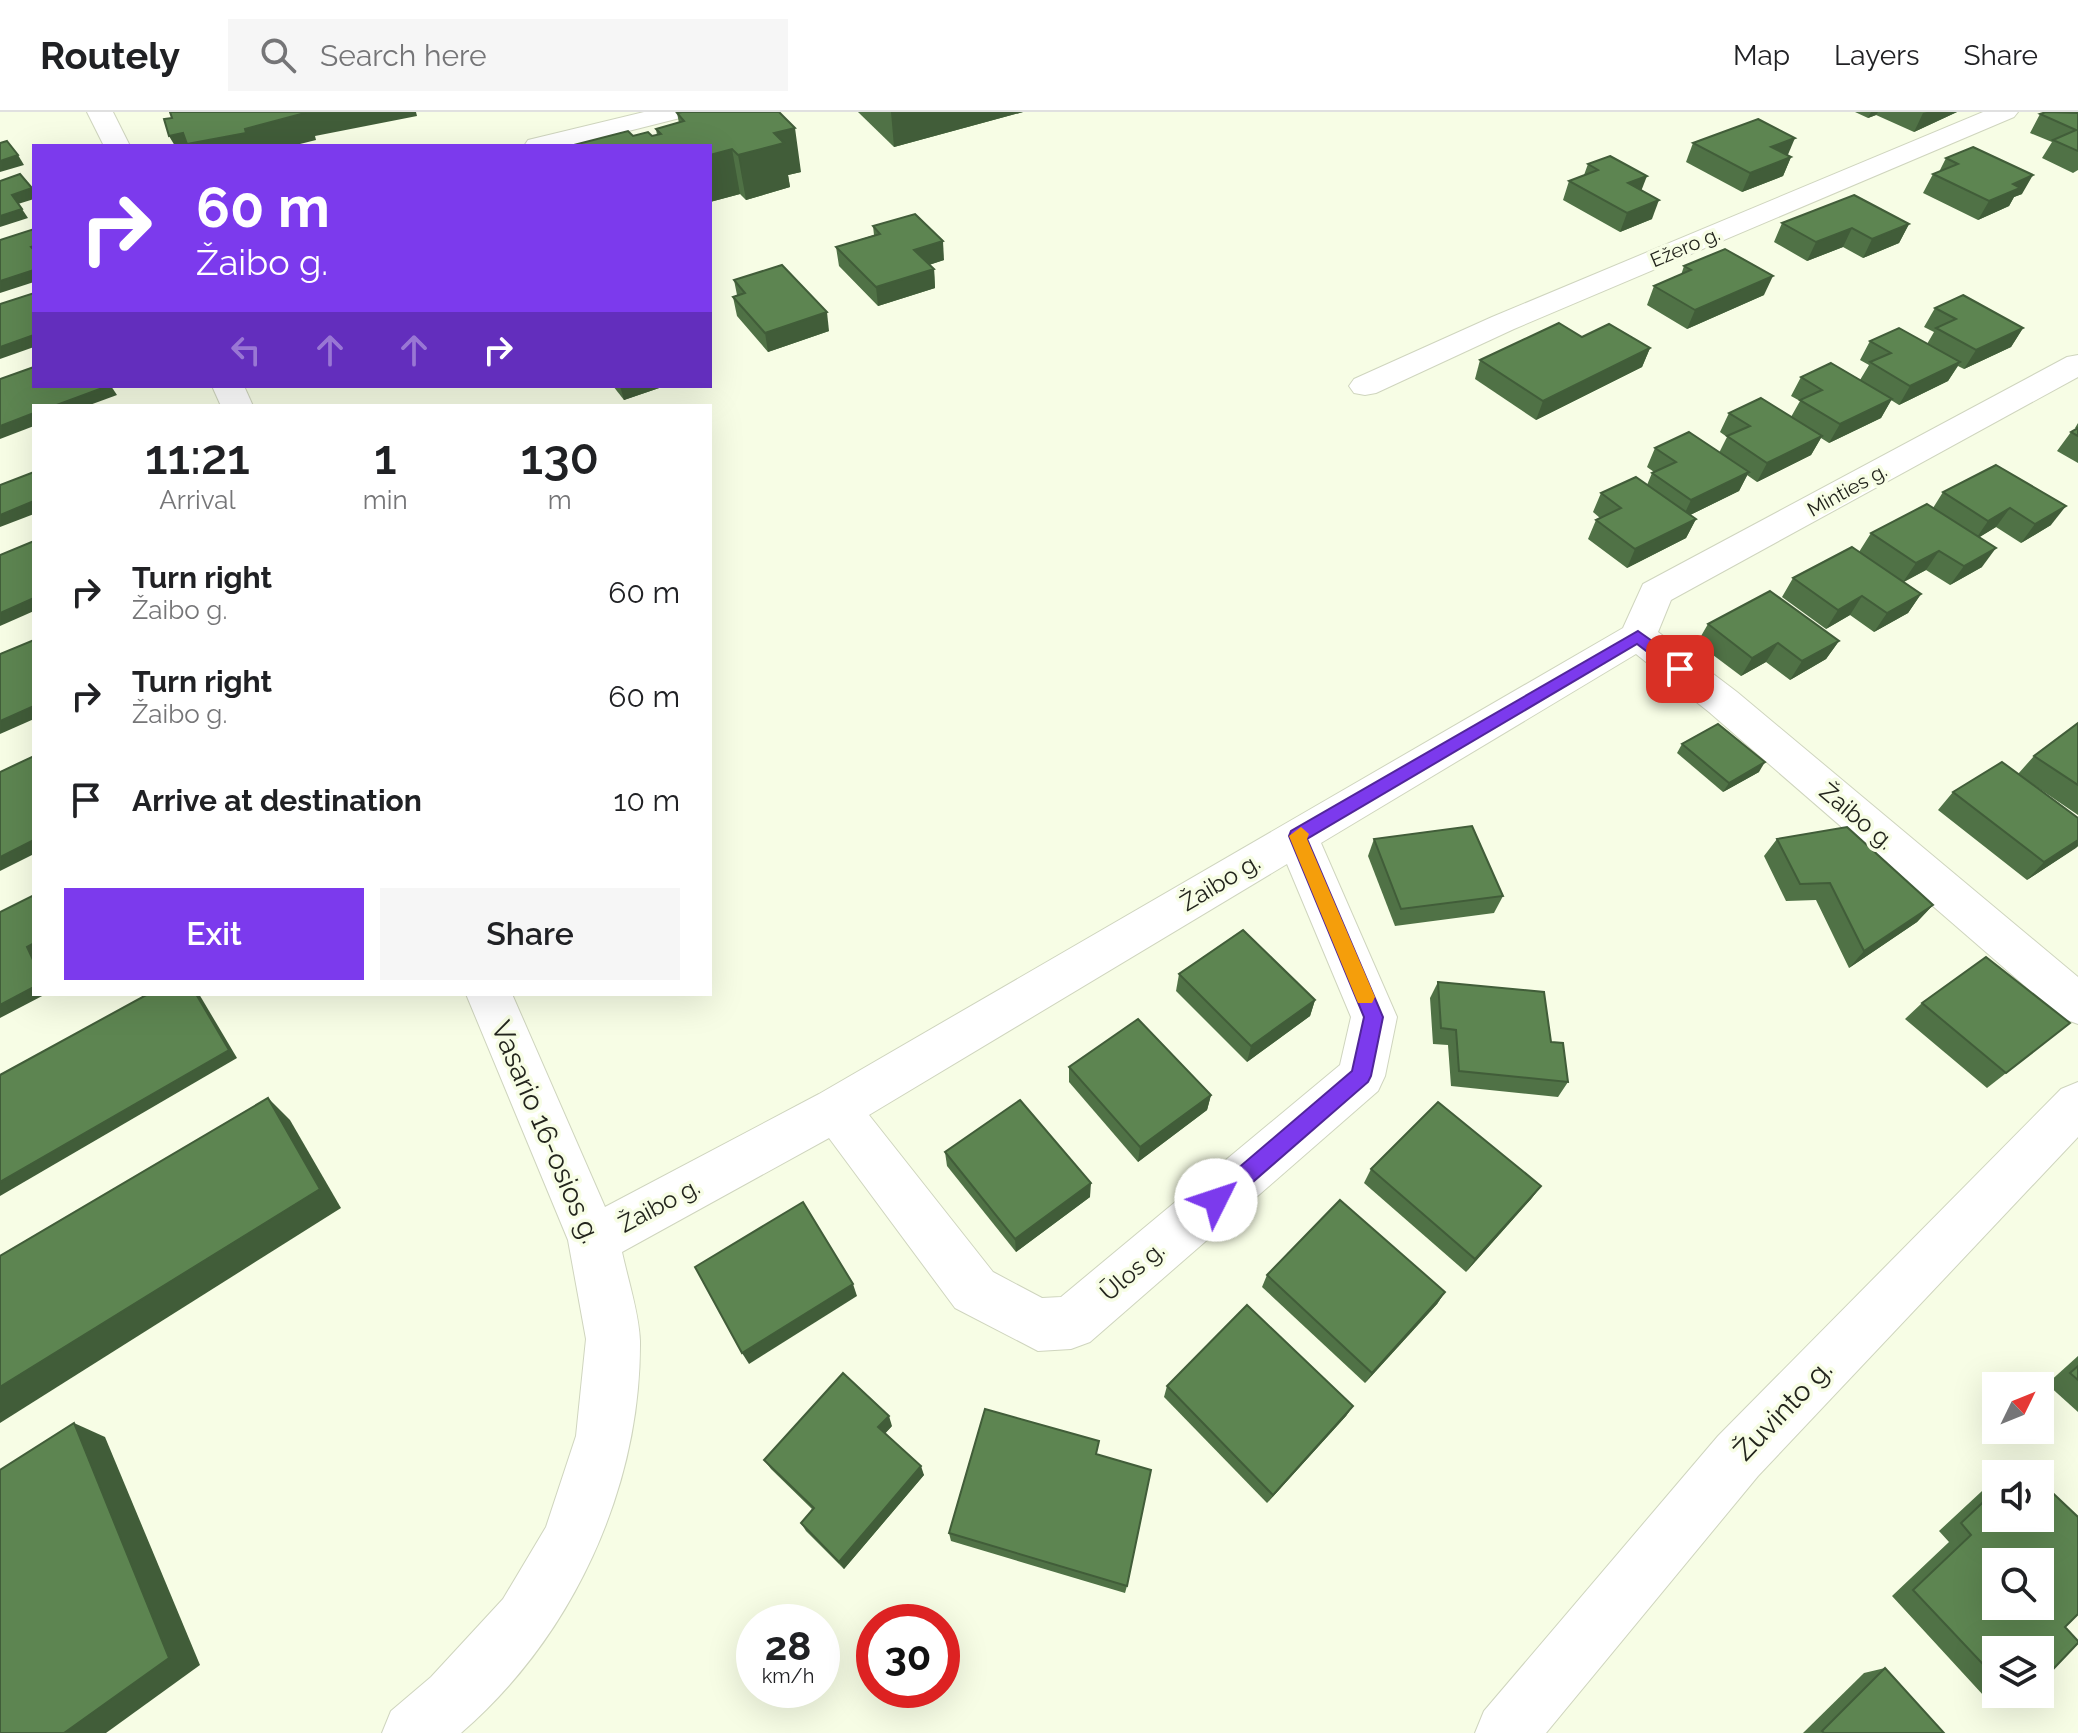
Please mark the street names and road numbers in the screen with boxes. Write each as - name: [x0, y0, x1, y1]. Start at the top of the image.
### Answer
- street label: Ežero g.: [1647, 222, 1723, 272]
- street label: Minties g.: [1803, 458, 1891, 522]
- street label: Žaibo g.: [1814, 777, 1900, 855]
- street label: Žaibo g.: [1175, 847, 1265, 917]
- street label: Vasario 16-osios g.: [484, 1016, 608, 1248]
- street label: Žaibo g.: [613, 1172, 705, 1238]
- street label: Ūlos g.: [1094, 1235, 1170, 1307]
- street label: Žuvinto g.: [1727, 1353, 1839, 1467]

